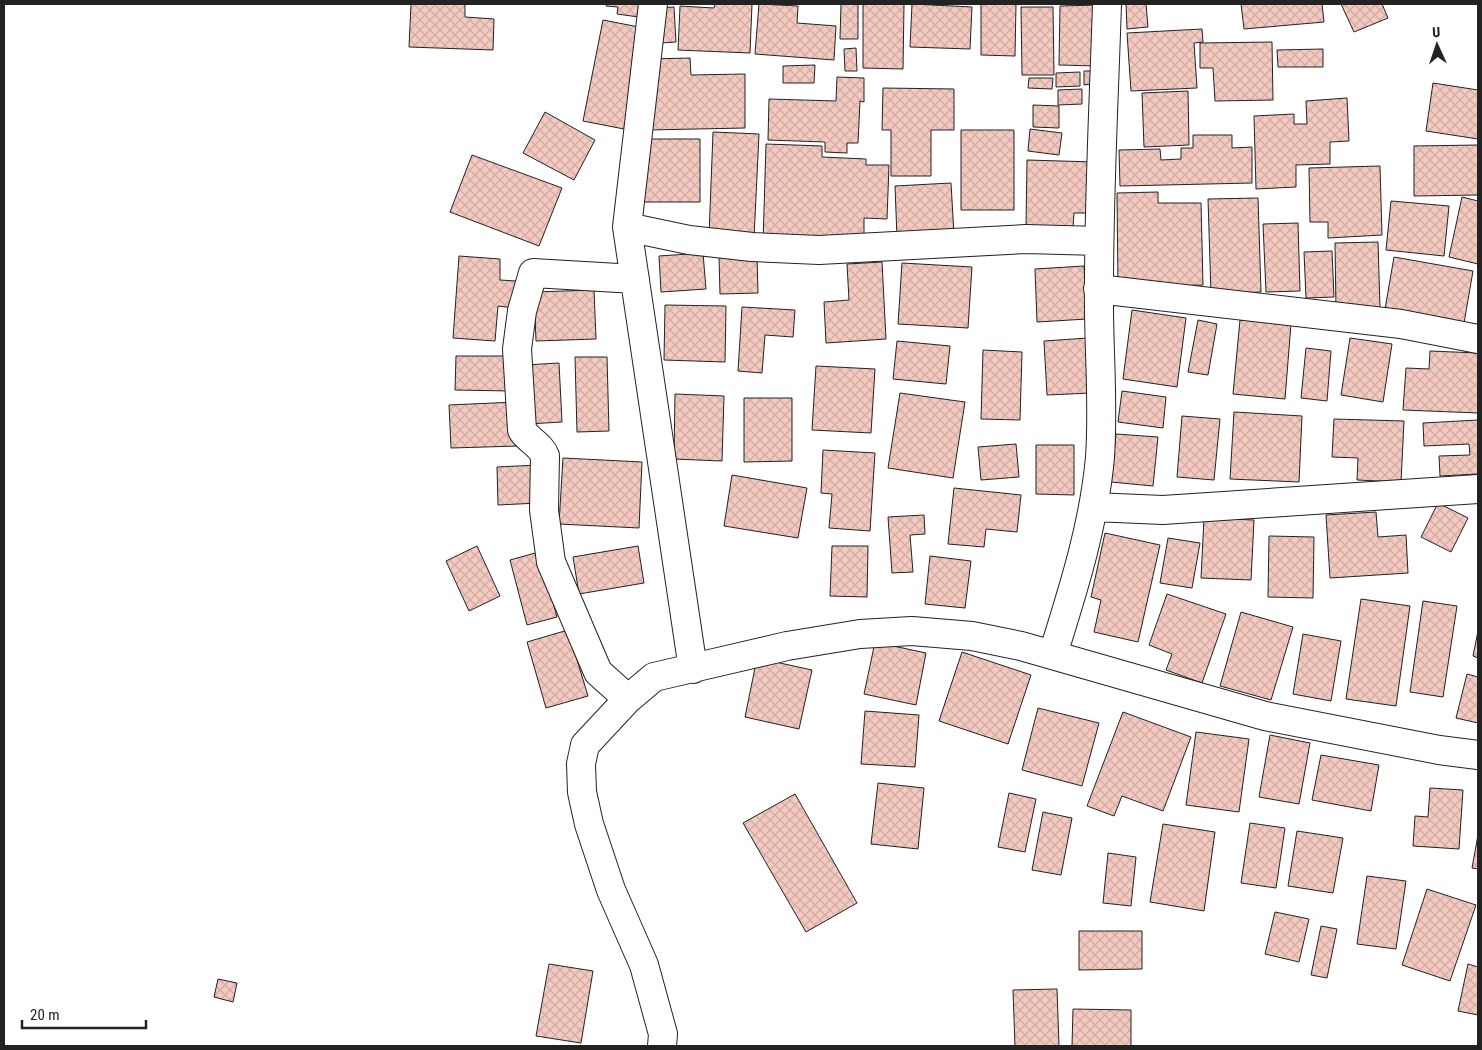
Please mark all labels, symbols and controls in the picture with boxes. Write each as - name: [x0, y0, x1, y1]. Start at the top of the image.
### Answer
- north arrow: [1412, 20, 1462, 70]
- text: U: [1432, 24, 1441, 40]
- scale bar: [22, 998, 146, 1030]
- text: 20 m: [30, 1006, 60, 1024]

